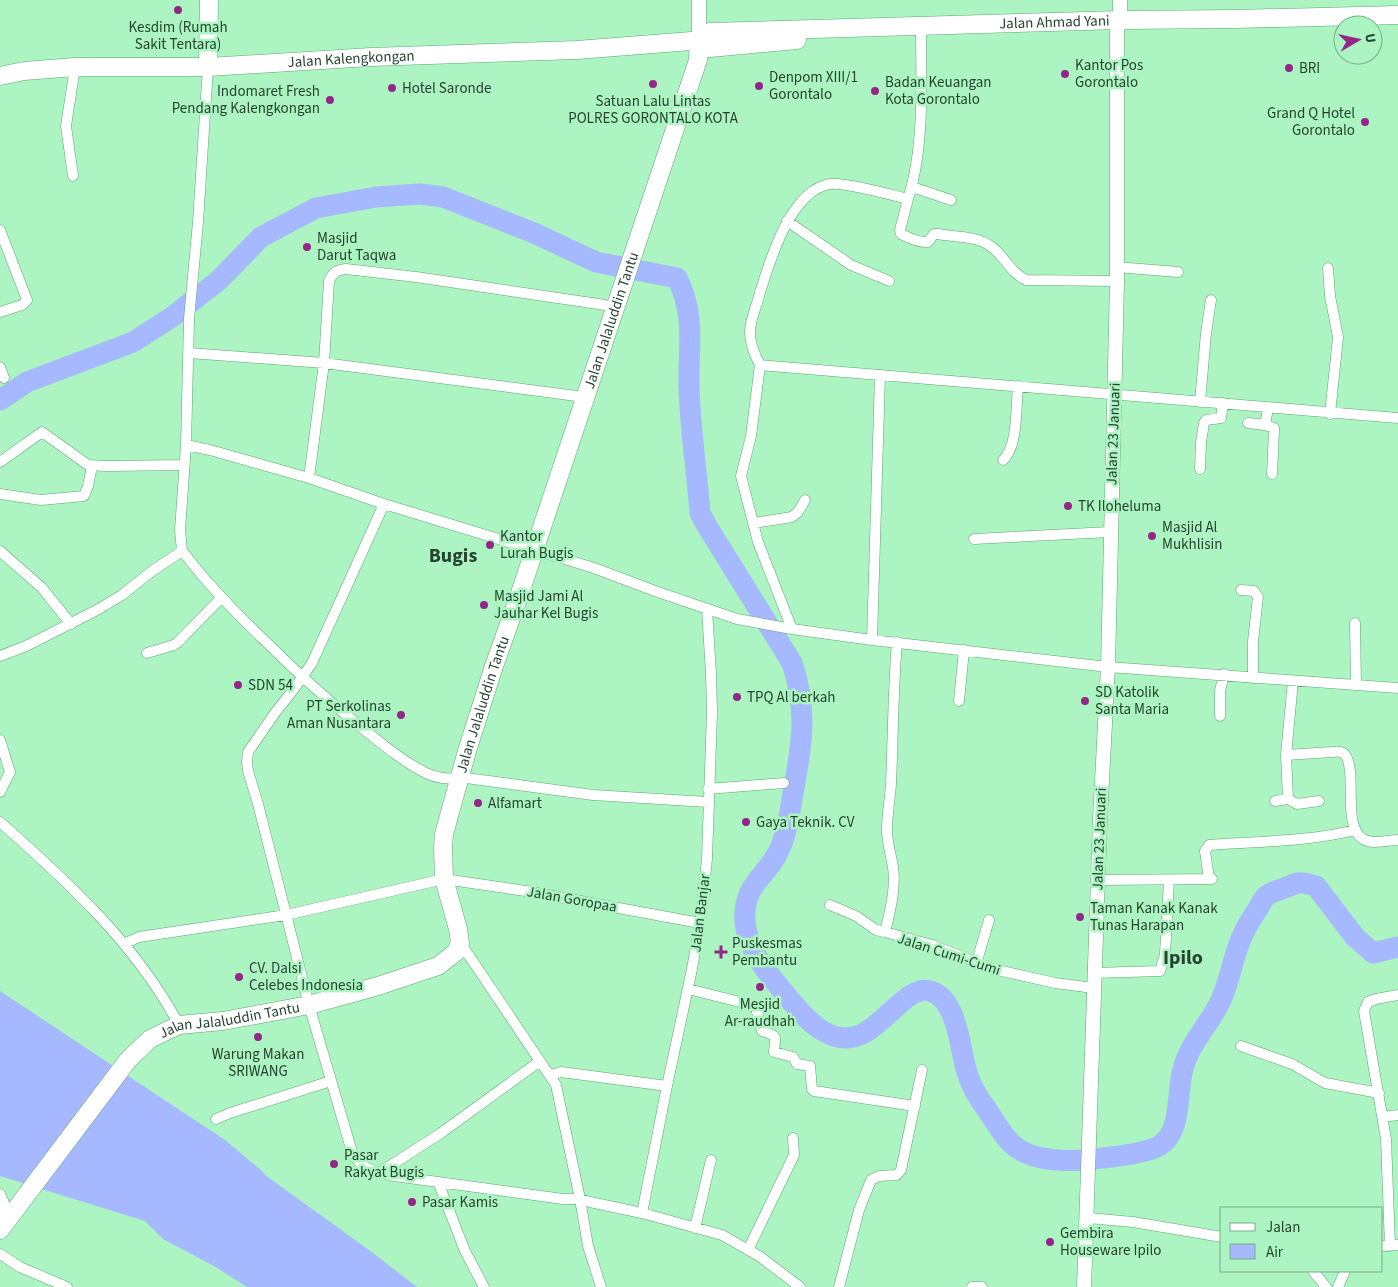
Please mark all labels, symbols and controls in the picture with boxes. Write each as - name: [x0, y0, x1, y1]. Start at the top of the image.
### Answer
- marker: Kesdim (Rumah Sakit Tentara): [172, 4, 184, 16]
- street label: Jalan Ahmad Yani: [999, 10, 1110, 35]
- north arrow: [1333, 15, 1383, 65]
- place label: Kesdim (Rumah Sakit Tentara): [128, 17, 228, 55]
- text: U: [1359, 32, 1380, 44]
- street label: Jalan Kalengkongan: [287, 46, 415, 73]
- place label: Kantor Pos Gorontalo: [1075, 55, 1143, 93]
- place label: BRI: [1299, 58, 1320, 79]
- marker: BRI: [1283, 62, 1295, 74]
- place label: Denpom XIII/1 Gorontalo: [769, 67, 858, 105]
- marker: Kantor Pos Gorontalo: [1059, 68, 1071, 80]
- place label: Badan Keuangan Kota Gorontalo: [885, 72, 992, 110]
- place label: Hotel Saronde: [402, 78, 492, 99]
- marker: Satuan Lalu Lintas POLRES GORONTALO KOTA: [647, 78, 659, 90]
- marker: Denpom XIII/1 Gorontalo: [753, 80, 765, 92]
- place label: Indomaret Fresh Pendang Kalengkongan: [172, 81, 320, 119]
- marker: Hotel Saronde: [386, 82, 398, 94]
- marker: Badan Keuangan Kota Gorontalo: [869, 85, 881, 97]
- place label: Satuan Lalu Lintas POLRES GORONTALO KOTA: [568, 91, 739, 129]
- marker: Indomaret Fresh Pendang Kalengkongan: [324, 94, 336, 106]
- place label: Grand Q Hotel Gorontalo: [1267, 103, 1355, 141]
- marker: Grand Q Hotel Gorontalo: [1359, 116, 1371, 128]
- place label: Masjid Darut Taqwa: [317, 228, 396, 266]
- marker: Masjid Darut Taqwa: [301, 241, 313, 253]
- street label: Jalan Jalaluddin Tantu: [579, 249, 644, 392]
- street label: Jalan 23 Januari: [1101, 382, 1126, 486]
- place label: TK Iloheluma: [1078, 496, 1161, 517]
- marker: TK Iloheluma: [1062, 500, 1074, 512]
- place label: Masjid Al Mukhlisin: [1162, 517, 1222, 555]
- place label: Kantor Lurah Bugis: [500, 526, 573, 564]
- marker: Masjid Al Mukhlisin: [1146, 530, 1158, 542]
- marker: Kantor Lurah Bugis: [484, 539, 496, 551]
- district label: Bugis: [429, 542, 477, 570]
- place label: Masjid Jami Al Jauhar Kel Bugis: [494, 586, 598, 624]
- marker: Masjid Jami Al Jauhar Kel Bugis: [478, 599, 490, 611]
- street label: Jalan Jalaluddin Tantu: [451, 633, 515, 775]
- place label: SDN 54: [248, 675, 293, 696]
- marker: SDN 54: [232, 679, 244, 691]
- place label: SD Katolik Santa Maria: [1095, 682, 1169, 720]
- place label: TPQ Al berkah: [747, 687, 835, 708]
- marker: TPQ Al berkah: [731, 691, 743, 703]
- marker: SD Katolik Santa Maria: [1079, 695, 1091, 707]
- place label: PT Serkolinas Aman Nusantara: [287, 696, 391, 734]
- marker: PT Serkolinas Aman Nusantara: [395, 709, 407, 721]
- street label: Jalan 23 Januari: [1087, 787, 1112, 891]
- place label: Alfamart: [488, 793, 542, 814]
- marker: Alfamart: [472, 797, 484, 809]
- place label: Gaya Teknik. CV: [756, 812, 855, 833]
- marker: Gaya Teknik. CV: [740, 816, 752, 828]
- street label: Jalan Banjar: [685, 872, 716, 953]
- street label: Jalan Goropaa: [525, 881, 619, 918]
- place label: Taman Kanak Kanak Tunas Harapan: [1090, 898, 1218, 936]
- marker: Taman Kanak Kanak Tunas Harapan: [1074, 911, 1086, 923]
- street label: Jalan Cumi-Cumi: [895, 928, 1003, 981]
- place label: Puskesmas Pembantu: [732, 933, 802, 971]
- district label: Ipilo: [1163, 944, 1203, 972]
- marker: Puskesmas Pembantu: [714, 945, 728, 959]
- place label: CV. Dalsi Celebes Indonesia: [249, 958, 363, 996]
- marker: CV. Dalsi Celebes Indonesia: [233, 971, 245, 983]
- marker: Mesjid Ar-raudhah: [754, 981, 766, 993]
- place label: Mesjid Ar-raudhah: [725, 994, 795, 1032]
- street label: Jalan Jalaluddin Tantu: [156, 997, 302, 1044]
- marker: Warung Makan SRIWANG: [252, 1031, 264, 1043]
- place label: Warung Makan SRIWANG: [212, 1044, 304, 1082]
- place label: Pasar Rakyat Bugis: [344, 1145, 424, 1183]
- marker: Pasar Rakyat Bugis: [328, 1158, 340, 1170]
- place label: Pasar Kamis: [422, 1192, 498, 1213]
- marker: Pasar Kamis: [406, 1196, 418, 1208]
- legend: [1220, 1207, 1383, 1272]
- text: Jalan: [1266, 1217, 1300, 1238]
- place label: Gembira Houseware Ipilo: [1060, 1223, 1161, 1261]
- marker: Gembira Houseware Ipilo: [1044, 1236, 1056, 1248]
- text: Air: [1266, 1242, 1284, 1263]

